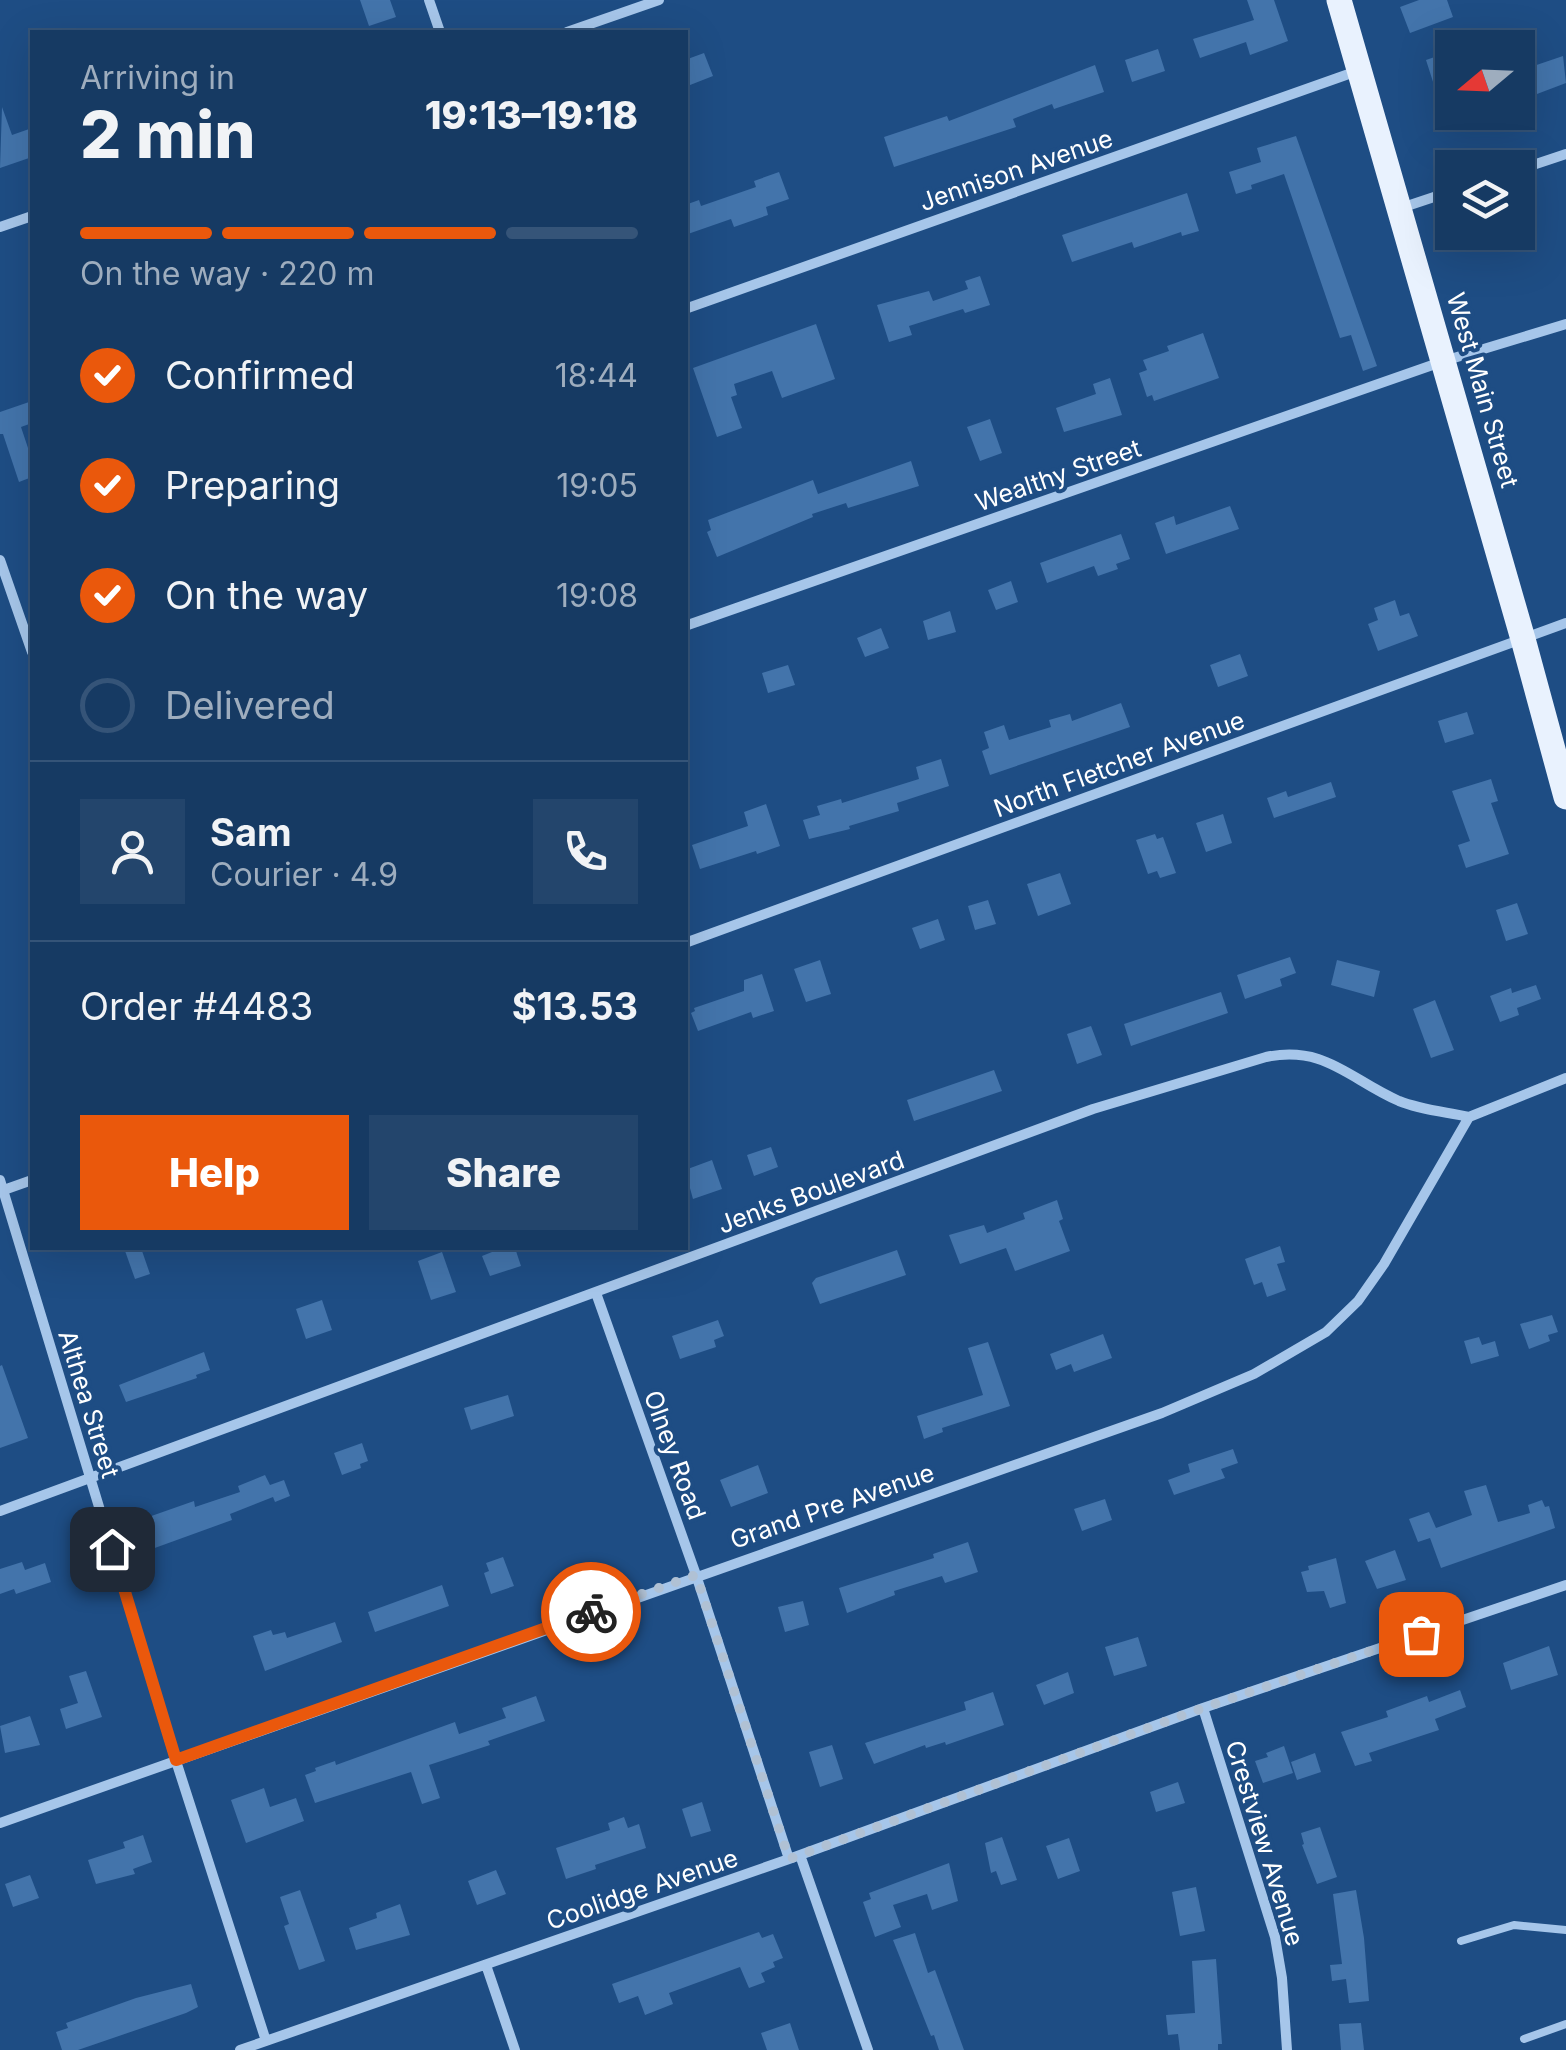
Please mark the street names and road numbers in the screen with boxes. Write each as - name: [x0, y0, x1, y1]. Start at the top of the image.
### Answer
- street label: Jennison Avenue: [916, 123, 1116, 217]
- street label: West Main Street: [1441, 289, 1525, 491]
- street label: Wealthy Street: [971, 433, 1145, 517]
- street label: North Fletcher Avenue: [989, 705, 1249, 823]
- street label: Jenks Boulevard: [714, 1144, 908, 1240]
- street label: Althea Street: [52, 1326, 126, 1482]
- street label: Olney Road: [638, 1386, 712, 1524]
- street label: Grand Pre Avenue: [726, 1457, 938, 1555]
- street label: Crestview Avenue: [1219, 1737, 1311, 1949]
- street label: Coolidge Avenue: [542, 1842, 742, 1936]

